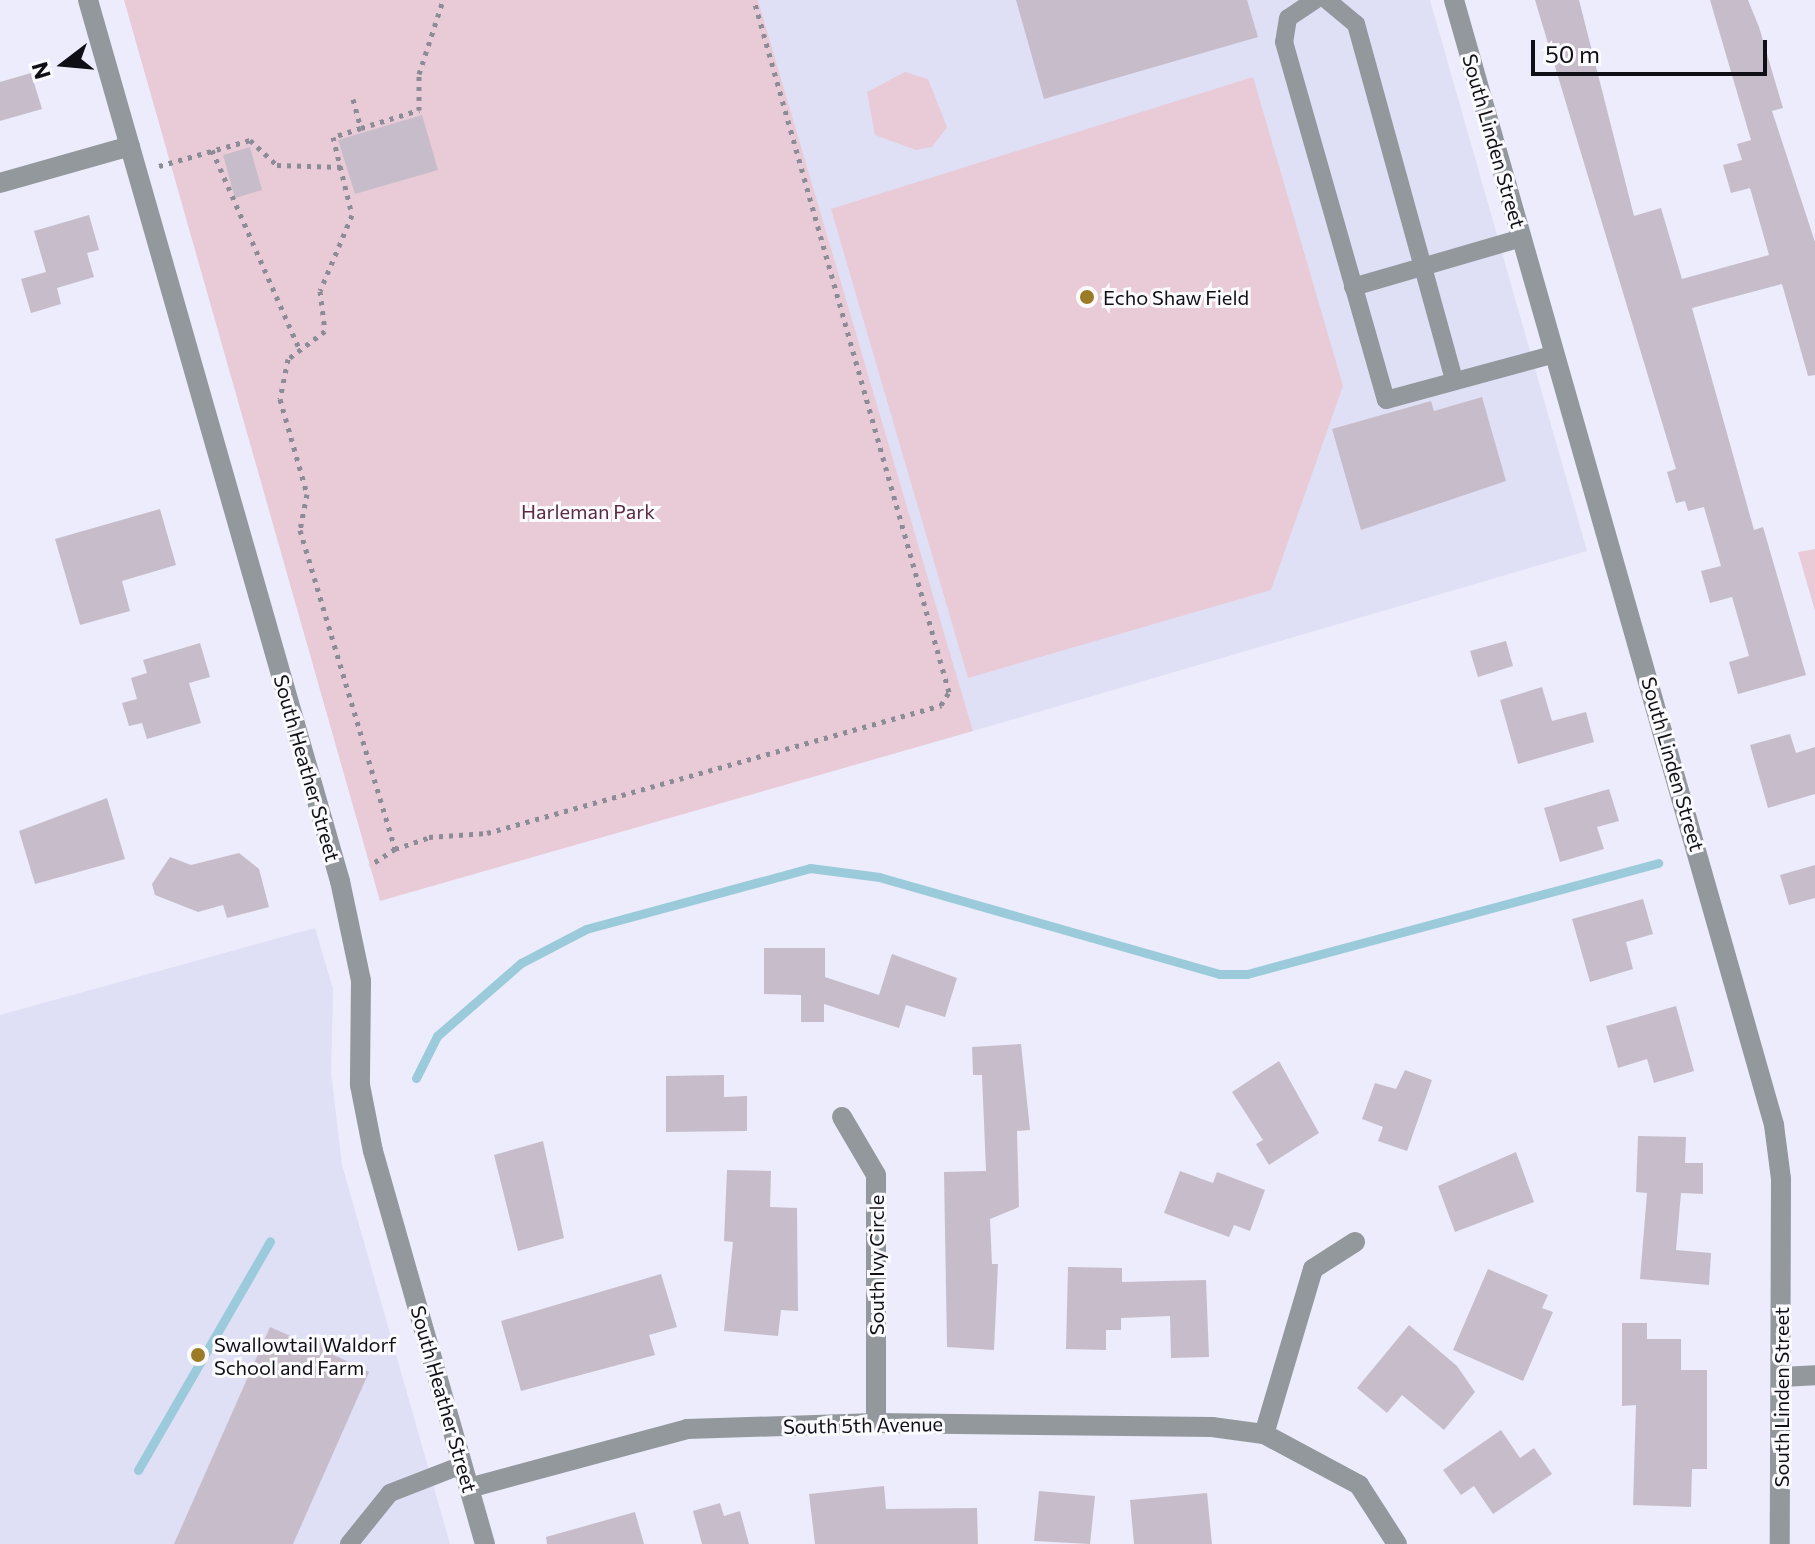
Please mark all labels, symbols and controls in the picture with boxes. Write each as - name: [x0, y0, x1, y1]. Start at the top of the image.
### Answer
- north arrow: [24, 24, 104, 104]
- scale bar: [1535, 24, 1771, 74]
- text: 50 m: [1545, 39, 1600, 68]
- street label: South Linden Street: [1458, 51, 1530, 231]
- text: N: [25, 59, 56, 82]
- place label: Echo Shaw Field: [1103, 285, 1249, 309]
- marker: Echo Shaw Field: [1078, 288, 1096, 306]
- park label: Harleman Park: [521, 499, 655, 523]
- street label: South Heather Street: [269, 672, 345, 864]
- street label: South Linden Street: [1637, 674, 1709, 854]
- street label: South Ivy Circle: [864, 1195, 888, 1335]
- street label: South Heather Street: [406, 1303, 482, 1495]
- street label: South Linden Street: [1769, 1307, 1793, 1487]
- place label: Swallowtail Waldorf School and Farm: [214, 1332, 396, 1379]
- marker: Swallowtail Waldorf School and Farm: [189, 1346, 207, 1364]
- street label: South 5th Avenue: [783, 1412, 943, 1438]

